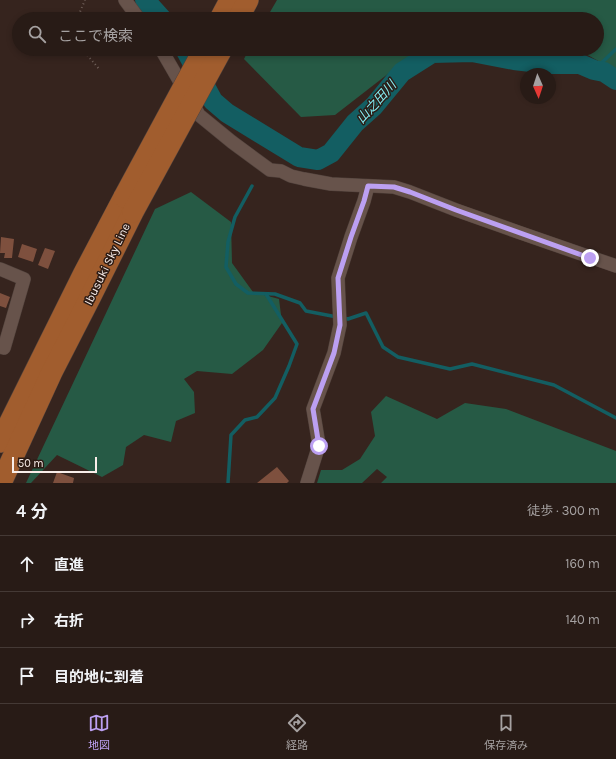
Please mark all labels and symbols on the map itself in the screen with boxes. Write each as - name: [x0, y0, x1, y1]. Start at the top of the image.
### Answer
- north arrow: [520, 68, 556, 104]
- water label: 山之田川: [353, 76, 400, 126]
- street label: Ibusuki Sky Line: [81, 221, 133, 307]
- route end: [581, 249, 599, 267]
- route start: [310, 437, 328, 455]
- scale bar: [12, 455, 97, 474]

